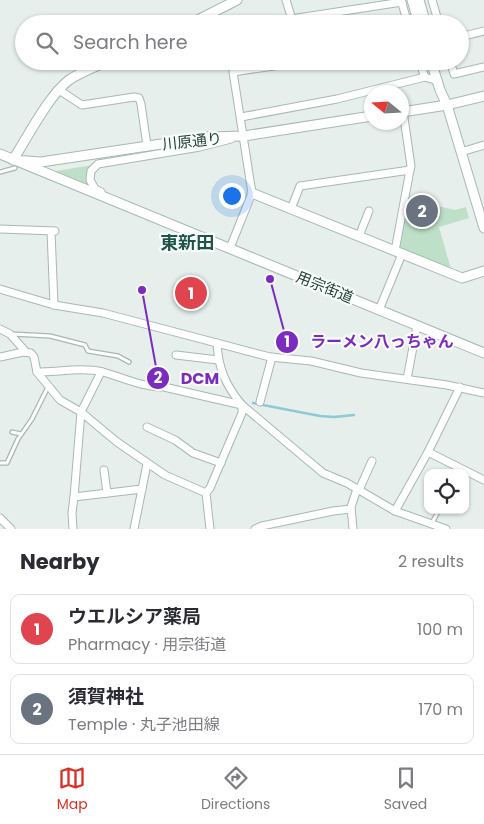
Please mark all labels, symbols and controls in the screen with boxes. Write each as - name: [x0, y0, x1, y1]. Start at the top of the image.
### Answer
- search box: [15, 15, 469, 70]
- icon: search: [33, 29, 61, 57]
- text: Search here: [73, 29, 187, 56]
- north arrow: [364, 85, 409, 130]
- street label: 川原通り: [161, 127, 223, 155]
- your location: [219, 183, 245, 209]
- pin: 2: [406, 192, 438, 230]
- district label: 東新田: [160, 230, 214, 255]
- street label: 用宗街道: [293, 266, 357, 308]
- pin: 1: [175, 274, 207, 312]
- callout: ラーメン八っちゃん: [275, 326, 464, 357]
- text: ラーメン八っちゃん: [310, 330, 454, 353]
- text: 1: [284, 331, 290, 352]
- callout: DCM: [146, 363, 229, 394]
- text: 2: [154, 367, 163, 388]
- text: DCM: [181, 367, 219, 390]
- map controls: [424, 469, 469, 514]
- button: locate: [424, 469, 469, 514]
- text: Nearby: [20, 547, 100, 576]
- text: 2 results: [398, 550, 464, 573]
- text: ウエルシア薬局: [68, 603, 201, 630]
- text: 1: [34, 618, 40, 641]
- text: 100 m: [417, 618, 463, 641]
- text: Pharmacy · 用宗街道: [68, 633, 226, 656]
- text: 須賀神社: [68, 683, 144, 710]
- text: 2: [32, 698, 42, 721]
- text: 170 m: [418, 698, 463, 721]
- text: Temple · 丸子池田線: [68, 713, 220, 736]
- tab: Map: [57, 764, 88, 815]
- tab: Directions: [201, 764, 270, 815]
- tab: Saved: [384, 764, 427, 815]

